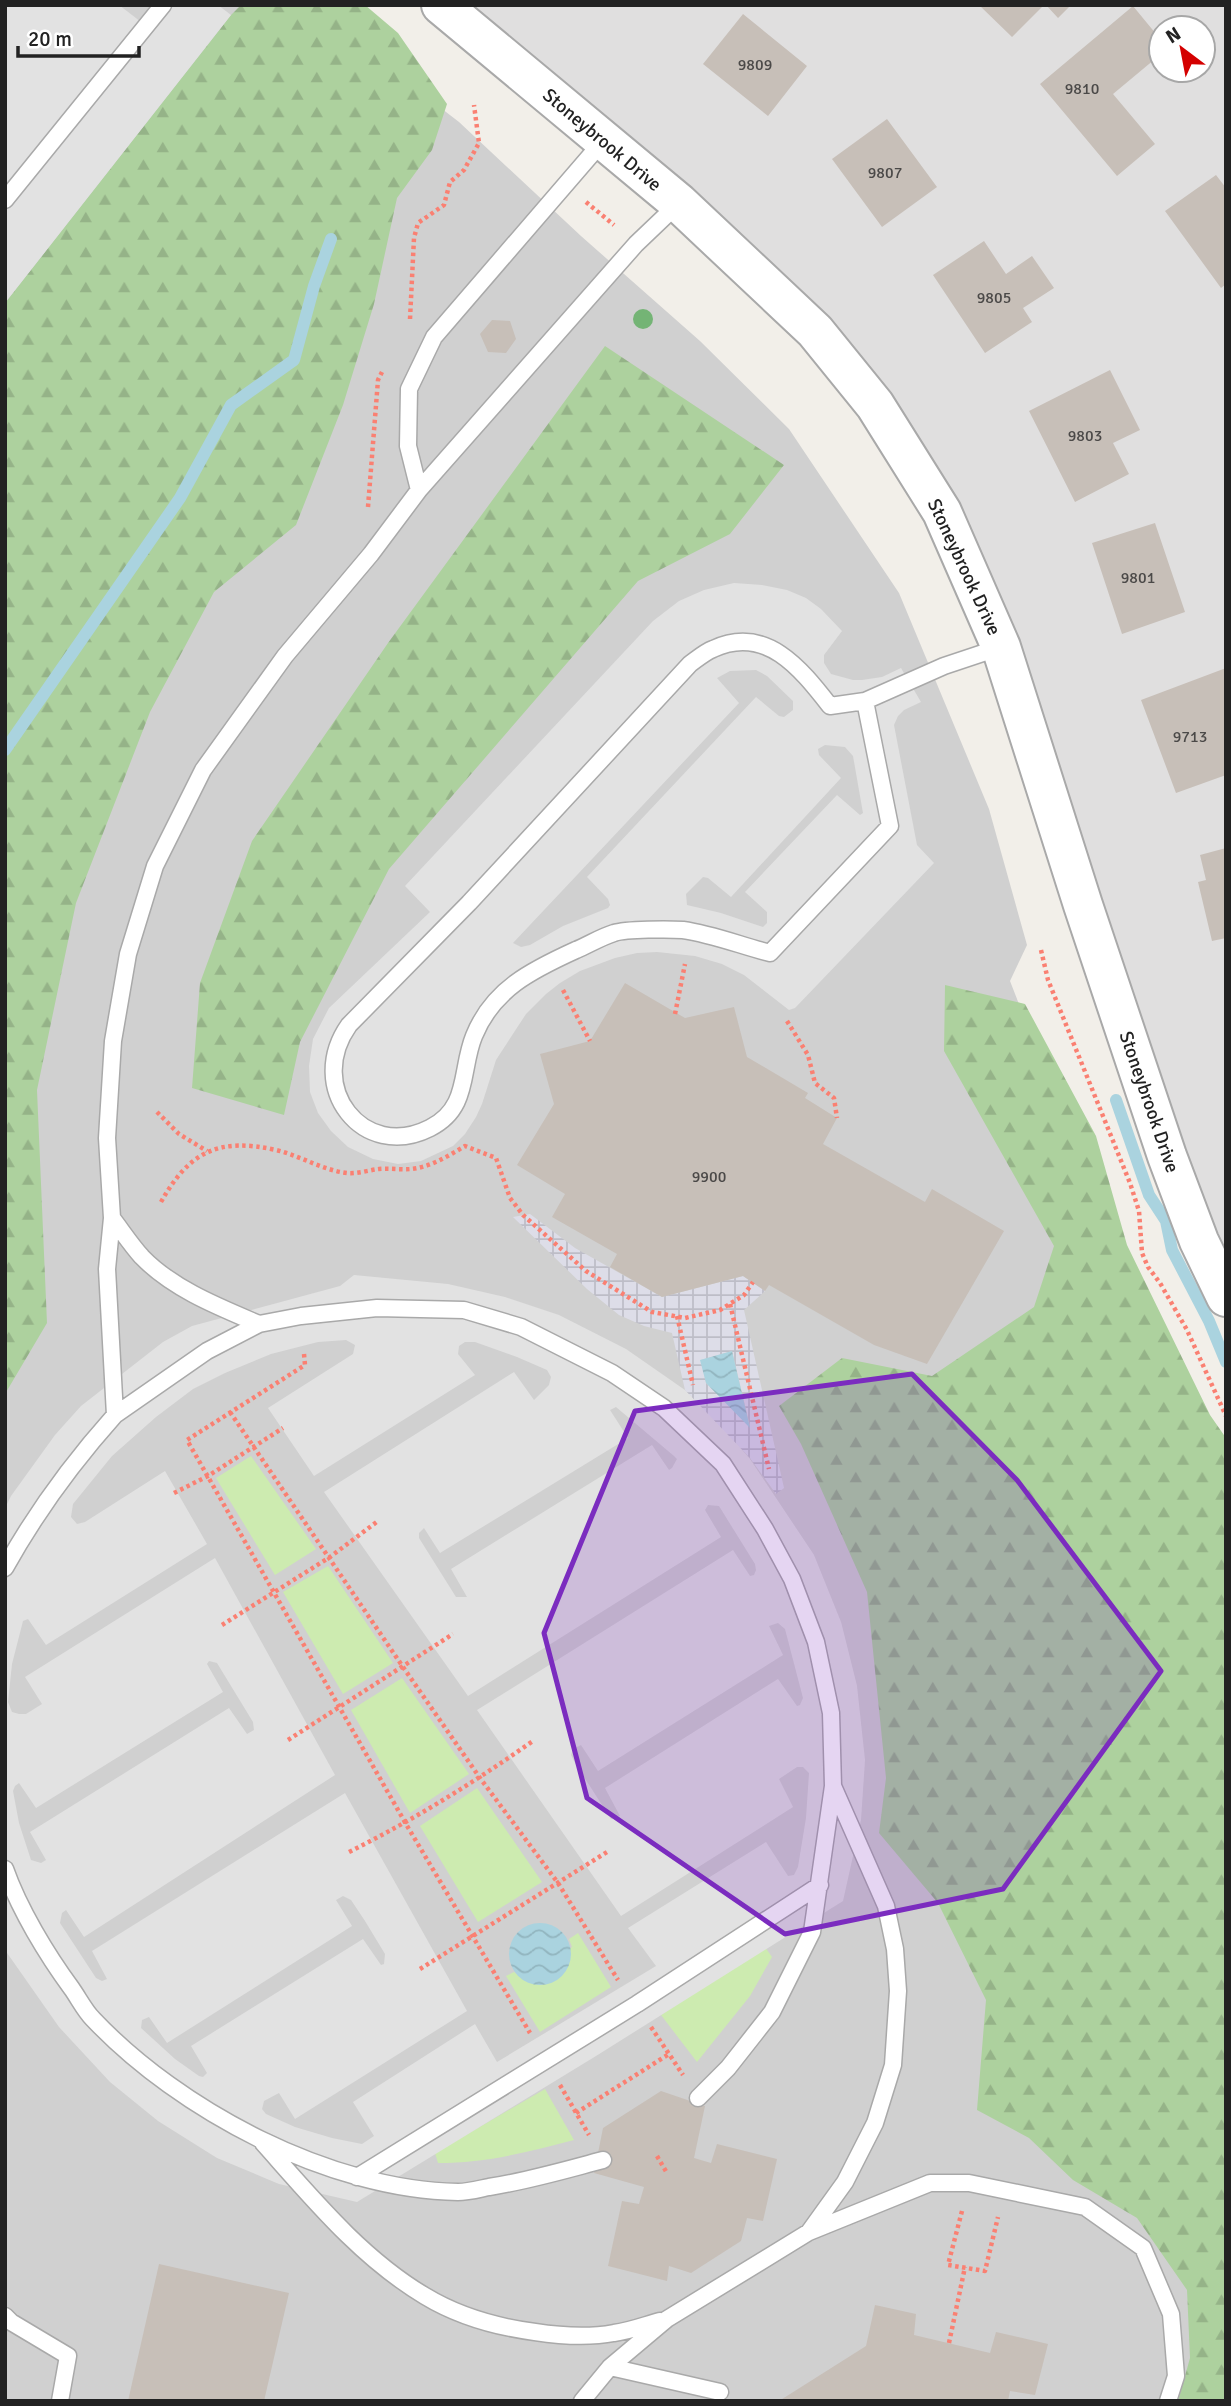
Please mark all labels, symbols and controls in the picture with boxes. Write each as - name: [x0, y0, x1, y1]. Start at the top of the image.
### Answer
- scale bar: [18, 14, 138, 58]
- north arrow: [1147, 14, 1217, 84]
- text: N: [1162, 22, 1185, 49]
- text: 20 m: [28, 26, 72, 52]
- house number: 9809: [738, 55, 772, 75]
- house number: 9810: [1065, 79, 1099, 99]
- street label: Stoneybrook Drive: [538, 83, 666, 197]
- house number: 9807: [868, 163, 902, 183]
- house number: 9805: [977, 288, 1011, 308]
- house number: 9803: [1068, 426, 1102, 446]
- street label: Stoneybrook Drive: [922, 495, 1006, 639]
- house number: 9801: [1121, 568, 1155, 588]
- house number: 9713: [1173, 727, 1207, 747]
- street label: Stoneybrook Drive: [1114, 1028, 1184, 1176]
- house number: 9900: [692, 1167, 726, 1187]

